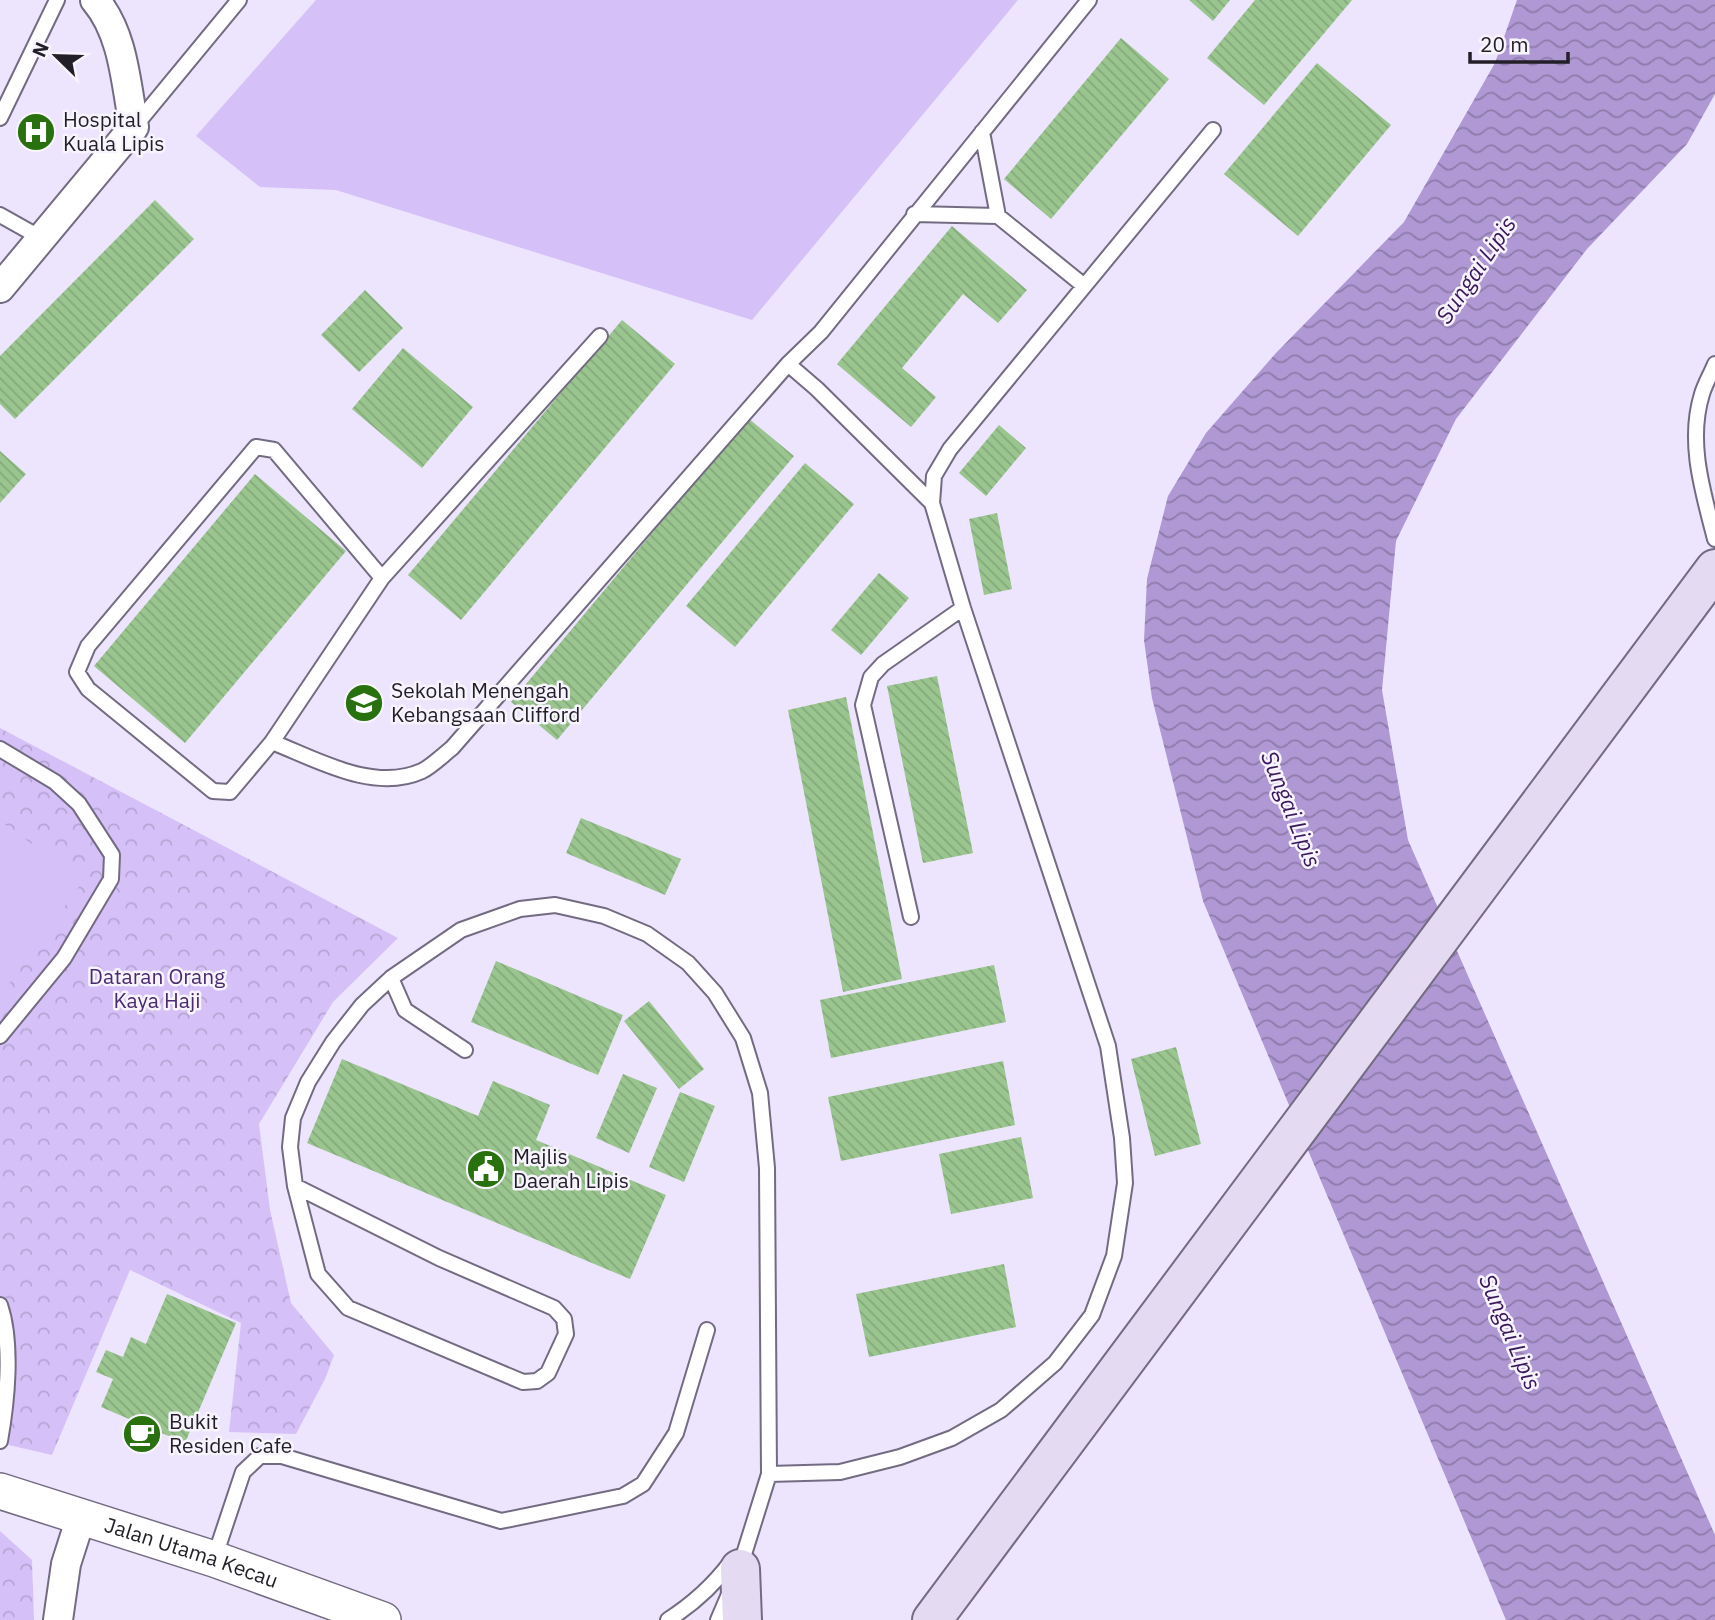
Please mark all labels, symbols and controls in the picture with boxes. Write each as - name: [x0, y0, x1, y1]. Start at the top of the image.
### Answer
- north arrow: [21, 21, 91, 91]
- scale bar: [1470, 21, 1568, 65]
- text: 20 m: [1480, 30, 1529, 58]
- text: N: [27, 38, 54, 60]
- place label: Hospital Kuala Lipis: [63, 105, 165, 157]
- hospital icon: Hospital Kuala Lipis: [15, 111, 57, 153]
- water label: Sungai Lipis: [1428, 210, 1522, 329]
- place label: Sekolah Menengah Kebangsaan Clifford: [391, 676, 580, 728]
- school or university icon: Sekolah Menengah Kebangsaan Clifford: [343, 682, 385, 724]
- water label: Sungai Lipis: [1255, 746, 1329, 871]
- park label: Dataran Orang Kaya Haji: [89, 962, 225, 1014]
- place label: Majlis Daerah Lipis: [513, 1142, 629, 1194]
- public building icon: Majlis Daerah Lipis: [465, 1148, 507, 1190]
- water label: Sungai Lipis: [1473, 1269, 1549, 1394]
- place label: Bukit Residen Cafe: [169, 1407, 292, 1459]
- cafe icon: Bukit Residen Cafe: [121, 1413, 163, 1455]
- street label: Jalan Utama Kecau: [101, 1510, 282, 1594]

